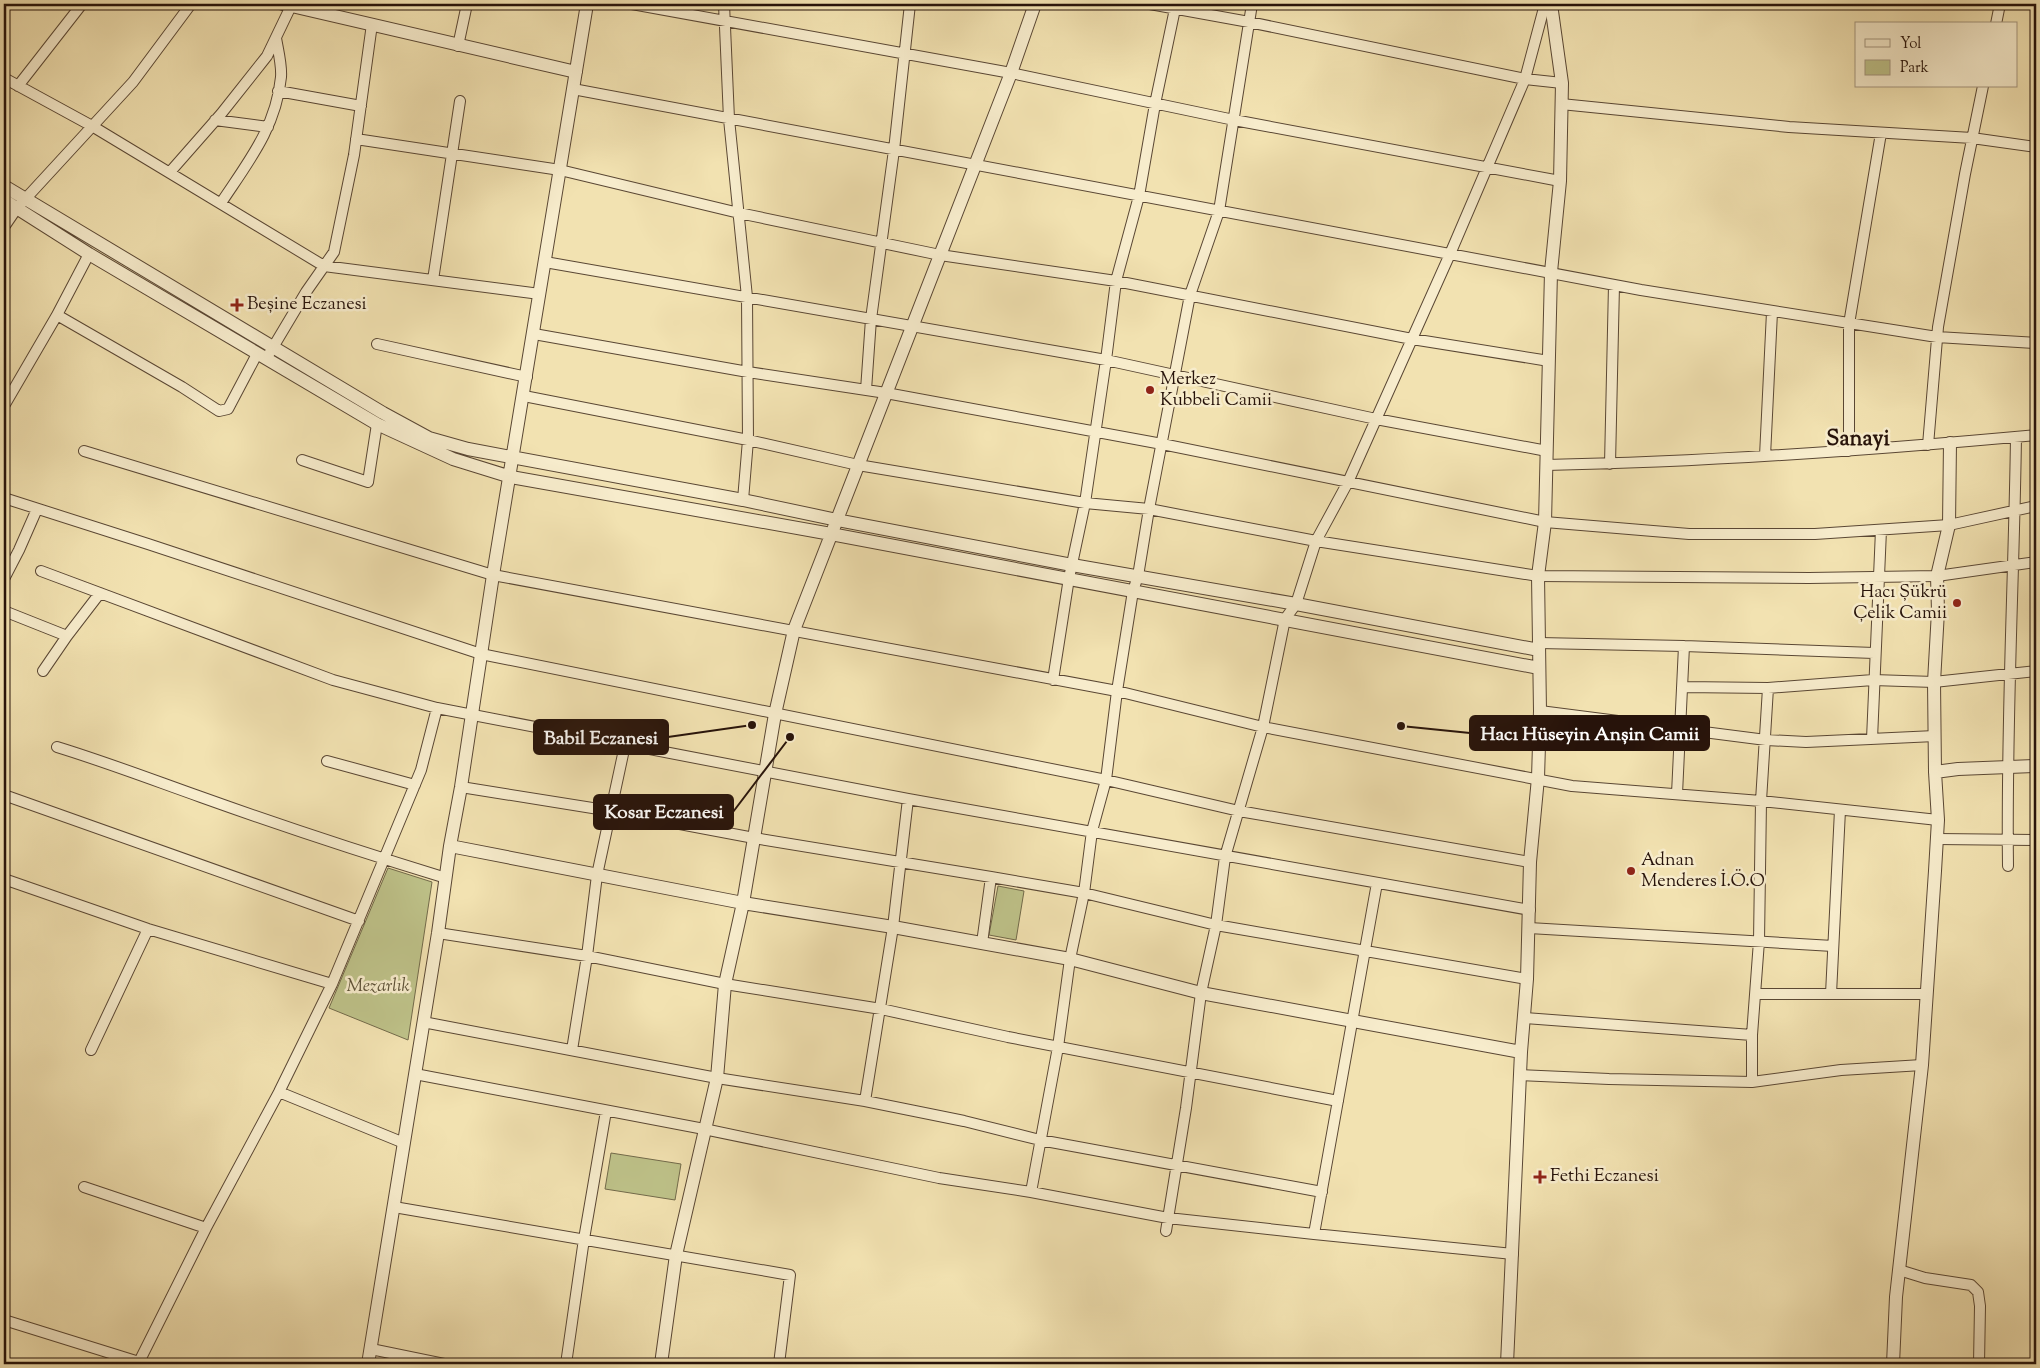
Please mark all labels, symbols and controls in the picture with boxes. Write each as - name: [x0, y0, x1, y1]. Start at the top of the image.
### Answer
- legend: [1855, 22, 2018, 88]
- text: Yol: [1900, 34, 1922, 55]
- text: Park: [1900, 58, 1929, 79]
- place label: Beşine Eczanesi: [247, 292, 367, 318]
- marker: Beşine Eczanesi: [231, 299, 243, 311]
- place label: Merkez Kubbeli Camii: [1160, 367, 1272, 414]
- marker: Merkez Kubbeli Camii: [1144, 384, 1156, 396]
- district label: Sanayi: [1826, 424, 1890, 456]
- place label: Hacı Şükrü Çelik Camii: [1853, 580, 1947, 627]
- marker: Hacı Şükrü Çelik Camii: [1951, 597, 1963, 609]
- callout: Hacı Hüseyin Anşin Camii: [1470, 716, 1709, 750]
- callout: Babil Eczanesi: [534, 720, 668, 754]
- text: Hacı Hüseyin Anşin Camii: [1481, 722, 1700, 749]
- text: Babil Eczanesi: [544, 726, 659, 753]
- callout: Kosar Eczanesi: [594, 795, 733, 829]
- text: Kosar Eczanesi: [604, 800, 724, 827]
- place label: Adnan Menderes İ.Ö.O: [1641, 848, 1765, 895]
- marker: Adnan Menderes İ.Ö.O: [1625, 865, 1637, 877]
- park label: Mezarlık: [346, 974, 410, 1000]
- place label: Fethi Eczanesi: [1550, 1164, 1659, 1190]
- marker: Fethi Eczanesi: [1534, 1171, 1546, 1183]

